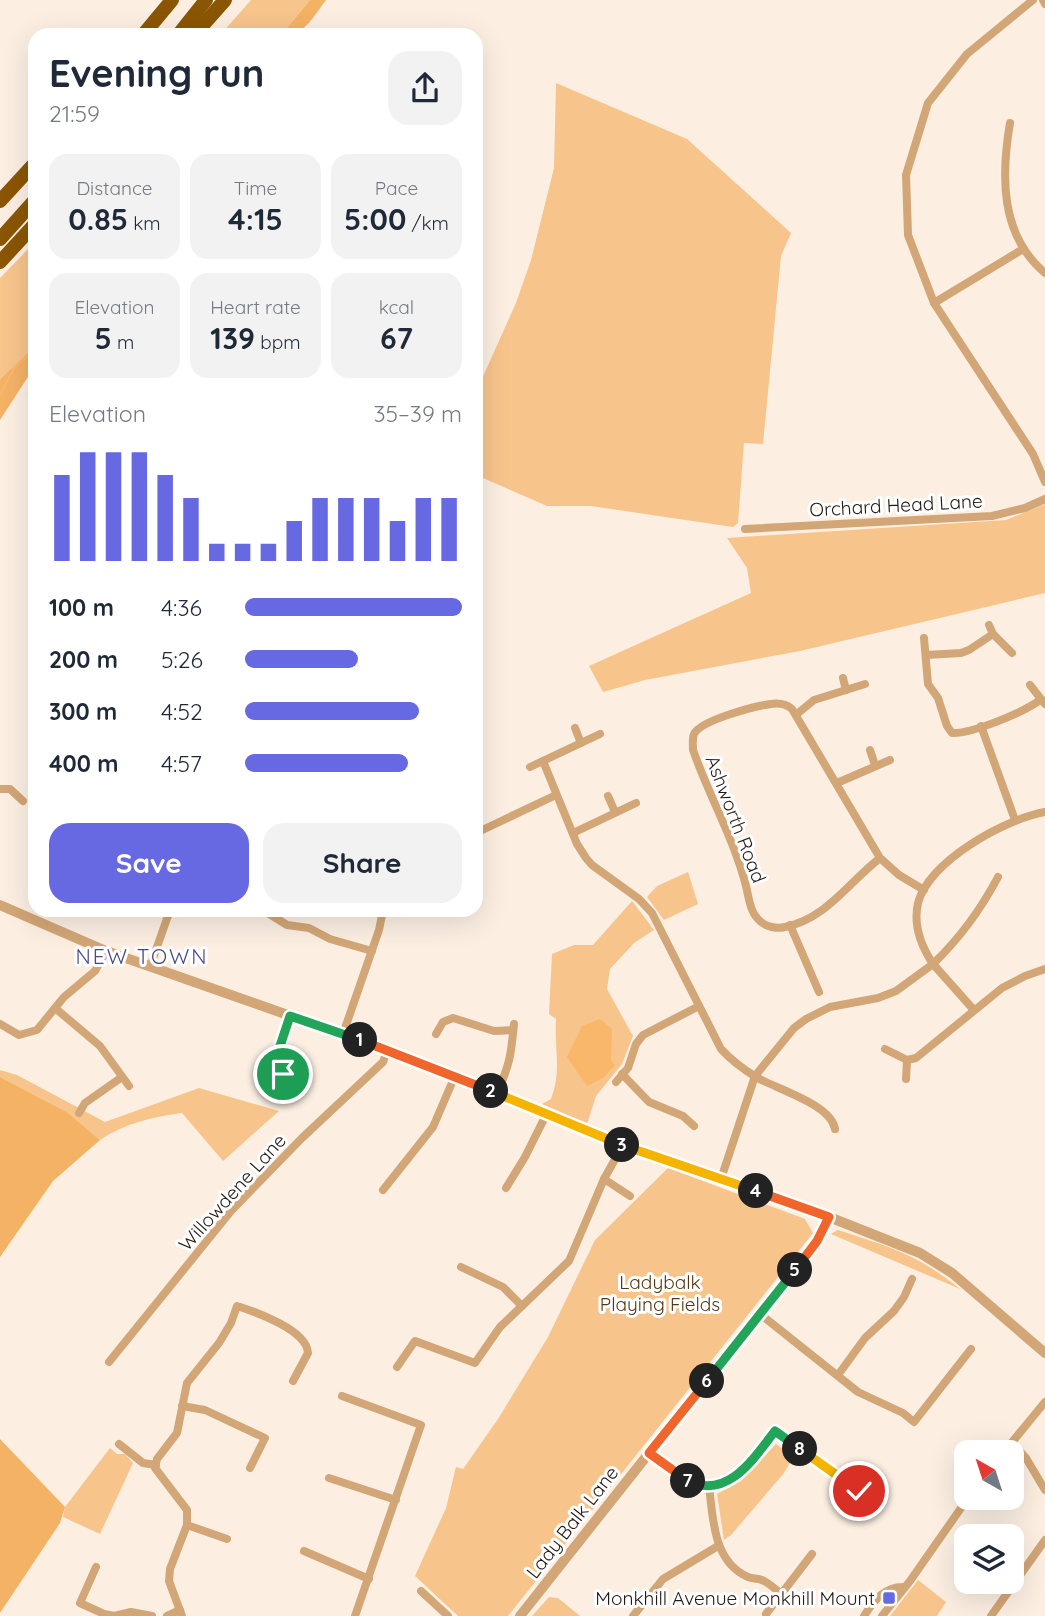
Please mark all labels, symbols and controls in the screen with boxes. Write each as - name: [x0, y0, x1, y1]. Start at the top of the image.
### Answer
- text: Evening run: [49, 49, 264, 97]
- button: share: [388, 51, 462, 125]
- text: 21:59: [49, 99, 100, 128]
- text: Distance: [76, 176, 153, 200]
- text: Time: [234, 176, 277, 200]
- text: Pace: [375, 176, 418, 200]
- text: 0.85: [68, 200, 128, 238]
- text: 4:15: [228, 200, 283, 238]
- text: 5:00: [344, 200, 406, 238]
- text: km: [128, 211, 161, 235]
- text: /km: [406, 211, 449, 235]
- text: Elevation: [74, 295, 155, 319]
- text: Heart rate: [210, 295, 301, 319]
- text: kcal: [379, 295, 414, 319]
- text: 5: [95, 319, 112, 357]
- text: 139: [210, 319, 255, 357]
- text: 67: [380, 319, 413, 357]
- text: m: [112, 330, 134, 354]
- text: bpm: [255, 330, 301, 354]
- text: Elevation: [49, 399, 146, 428]
- text: 35–39 m: [374, 399, 462, 428]
- street label: Orchard Head Lane: [809, 488, 983, 522]
- text: 100 m: [49, 593, 114, 622]
- text: 4:36: [161, 593, 202, 622]
- text: 200 m: [49, 645, 118, 674]
- text: 5:26: [161, 645, 203, 674]
- text: 300 m: [49, 697, 117, 726]
- text: 4:52: [161, 697, 203, 726]
- text: 400 m: [49, 749, 118, 778]
- text: 4:57: [161, 749, 202, 778]
- street label: Ashworth Road: [701, 752, 771, 886]
- button: Save: [49, 823, 249, 903]
- button: Share: [263, 823, 462, 903]
- district label: NEW TOWN: [75, 943, 209, 969]
- pin: 1: [342, 1023, 378, 1058]
- text: 1: [356, 1027, 363, 1051]
- pin: [253, 1044, 313, 1104]
- icon: arrive: [264, 1055, 302, 1093]
- pin: 2: [474, 1074, 508, 1108]
- text: 2: [485, 1078, 496, 1102]
- pin: 3: [604, 1128, 640, 1162]
- street label: Willowdene Lane: [173, 1129, 291, 1255]
- text: 3: [616, 1132, 627, 1156]
- pin: 4: [738, 1174, 774, 1208]
- text: 4: [750, 1178, 761, 1202]
- pin: 5: [778, 1252, 812, 1288]
- text: 5: [789, 1257, 800, 1281]
- park label: Ladybalk Playing Fields: [600, 1270, 720, 1316]
- pin: 6: [690, 1364, 724, 1398]
- text: 6: [701, 1368, 712, 1392]
- pin: 8: [782, 1432, 818, 1466]
- text: 8: [794, 1436, 805, 1460]
- north arrow: [954, 1440, 1024, 1510]
- map controls: [954, 1440, 1024, 1594]
- street label: Lady Balk Lane: [521, 1461, 623, 1583]
- pin: [829, 1461, 889, 1521]
- pin: 7: [670, 1464, 706, 1498]
- text: 7: [682, 1468, 693, 1492]
- icon: check: [840, 1472, 878, 1510]
- button: layers: [954, 1524, 1024, 1594]
- place label: Monkhill Avenue Monkhill Mount: [595, 1586, 875, 1610]
- marker: Monkhill Avenue Monkhill Mount: [881, 1590, 897, 1606]

